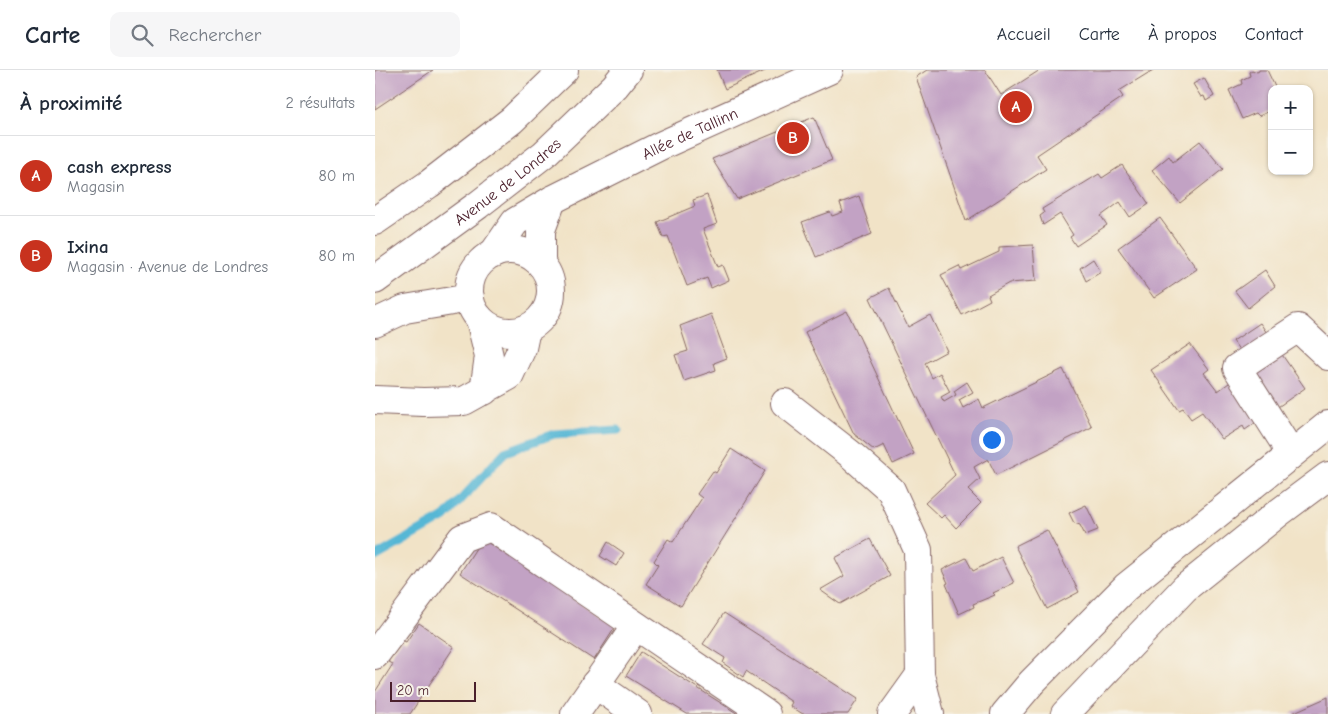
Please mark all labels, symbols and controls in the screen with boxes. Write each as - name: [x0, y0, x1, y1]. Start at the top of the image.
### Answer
- search box: [110, 12, 460, 57]
- text: Carte: [25, 21, 80, 49]
- icon: search: [128, 21, 156, 49]
- text: Rechercher: [168, 24, 261, 46]
- text: Accueil: [997, 24, 1051, 45]
- text: Carte: [1079, 24, 1120, 45]
- text: À propos: [1148, 24, 1217, 45]
- text: Contact: [1245, 24, 1303, 45]
- map controls: [1268, 85, 1313, 175]
- button: +: [1268, 85, 1313, 130]
- pin: A: [1000, 88, 1032, 126]
- text: À proximité: [20, 91, 122, 115]
- text: 2 résultats: [285, 94, 355, 112]
- street label: Allée de Tallinn: [639, 104, 741, 164]
- pin: B: [777, 119, 809, 157]
- button: −: [1268, 130, 1313, 175]
- street label: Avenue de Londres: [451, 135, 565, 229]
- text: cash express: [67, 156, 172, 178]
- text: A: [32, 167, 40, 185]
- text: 80 m: [318, 167, 355, 185]
- text: Magasin: [67, 178, 125, 196]
- text: Ixina: [67, 236, 109, 258]
- text: B: [31, 247, 41, 265]
- text: 80 m: [318, 247, 355, 265]
- text: Magasin · Avenue de Londres: [67, 258, 268, 276]
- your location: [979, 427, 1005, 453]
- scale bar: [390, 679, 476, 702]
- text: 20 m: [397, 682, 429, 699]

